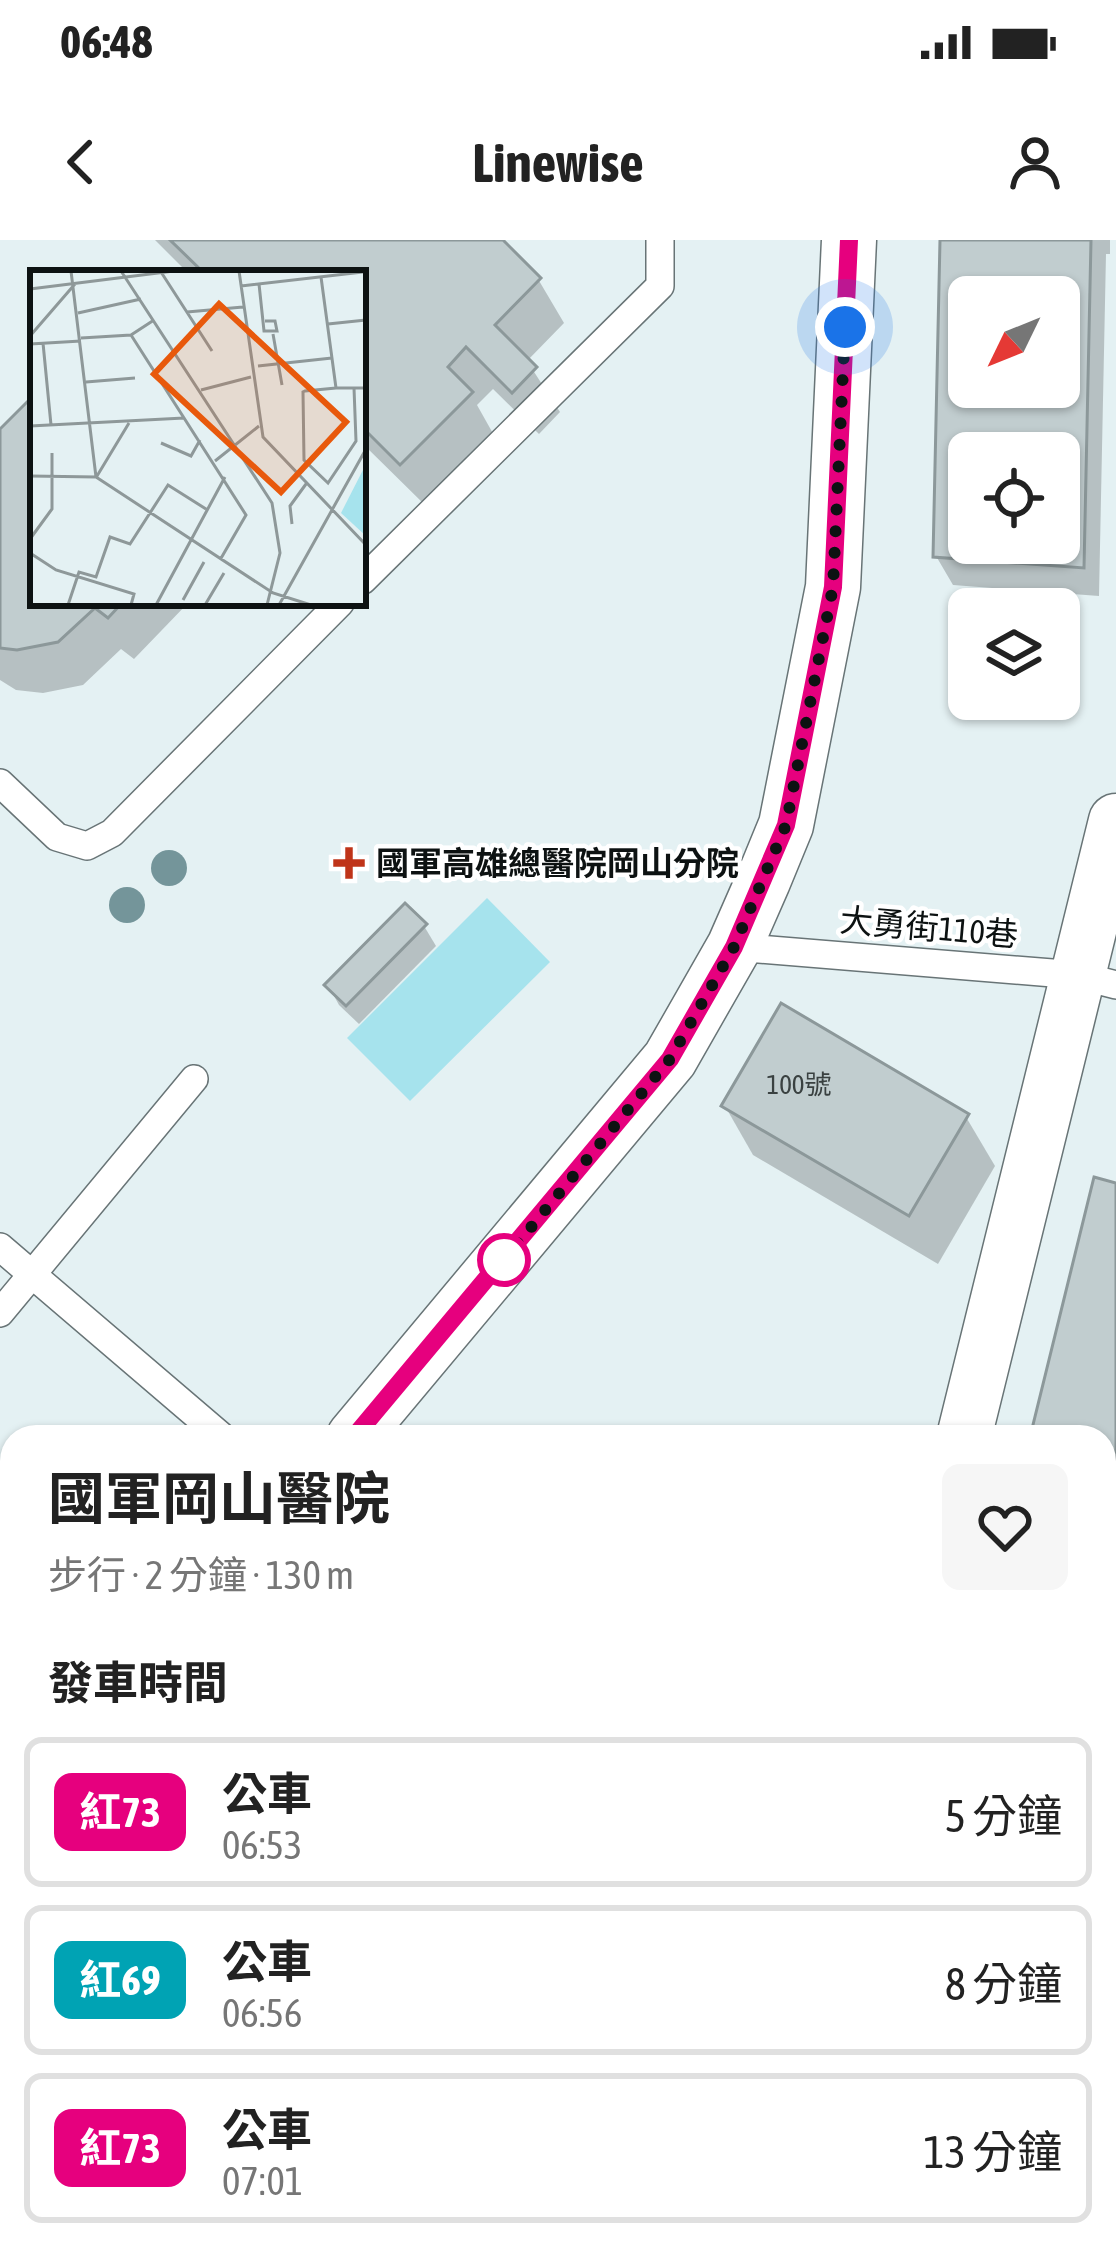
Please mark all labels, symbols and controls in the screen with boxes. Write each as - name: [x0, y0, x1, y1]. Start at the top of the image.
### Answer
- text: 06:48: [60, 16, 153, 68]
- icon: back: [48, 129, 114, 195]
- icon: person: [1002, 129, 1068, 195]
- text: Linewise: [472, 132, 644, 193]
- inset map: [30, 270, 366, 606]
- north arrow: [948, 276, 1080, 408]
- map controls: [948, 276, 1080, 720]
- your location: [815, 297, 875, 357]
- button: locate: [948, 432, 1080, 564]
- button: layers: [948, 588, 1080, 720]
- place label: 國軍高雄總醫院岡山分院: [376, 844, 739, 882]
- marker: 國軍高雄總醫院岡山分院: [333, 847, 365, 879]
- street label: 大勇街110巷: [838, 900, 1020, 954]
- house number: 100號: [766, 1069, 832, 1100]
- unlabelled marker: [479, 1235, 529, 1285]
- button: heart: [942, 1464, 1068, 1590]
- text: 國軍岡山醫院: [48, 1466, 390, 1531]
- text: 步行 · 2 分鐘 · 130 m: [48, 1553, 354, 1597]
- text: 發車時間: [48, 1657, 228, 1709]
- text: 公車: [222, 1768, 312, 1820]
- text: 紅73: [79, 1788, 161, 1836]
- text: 5 分鐘: [945, 1790, 1062, 1842]
- text: 06:53: [222, 1823, 302, 1867]
- text: 公車: [222, 1936, 312, 1988]
- text: 紅69: [79, 1956, 161, 2004]
- text: 8 分鐘: [945, 1958, 1062, 2010]
- text: 06:56: [222, 1991, 302, 2035]
- text: 公車: [222, 2104, 312, 2156]
- text: 紅73: [79, 2124, 161, 2172]
- text: 13 分鐘: [924, 2126, 1062, 2178]
- text: 07:01: [222, 2159, 303, 2203]

